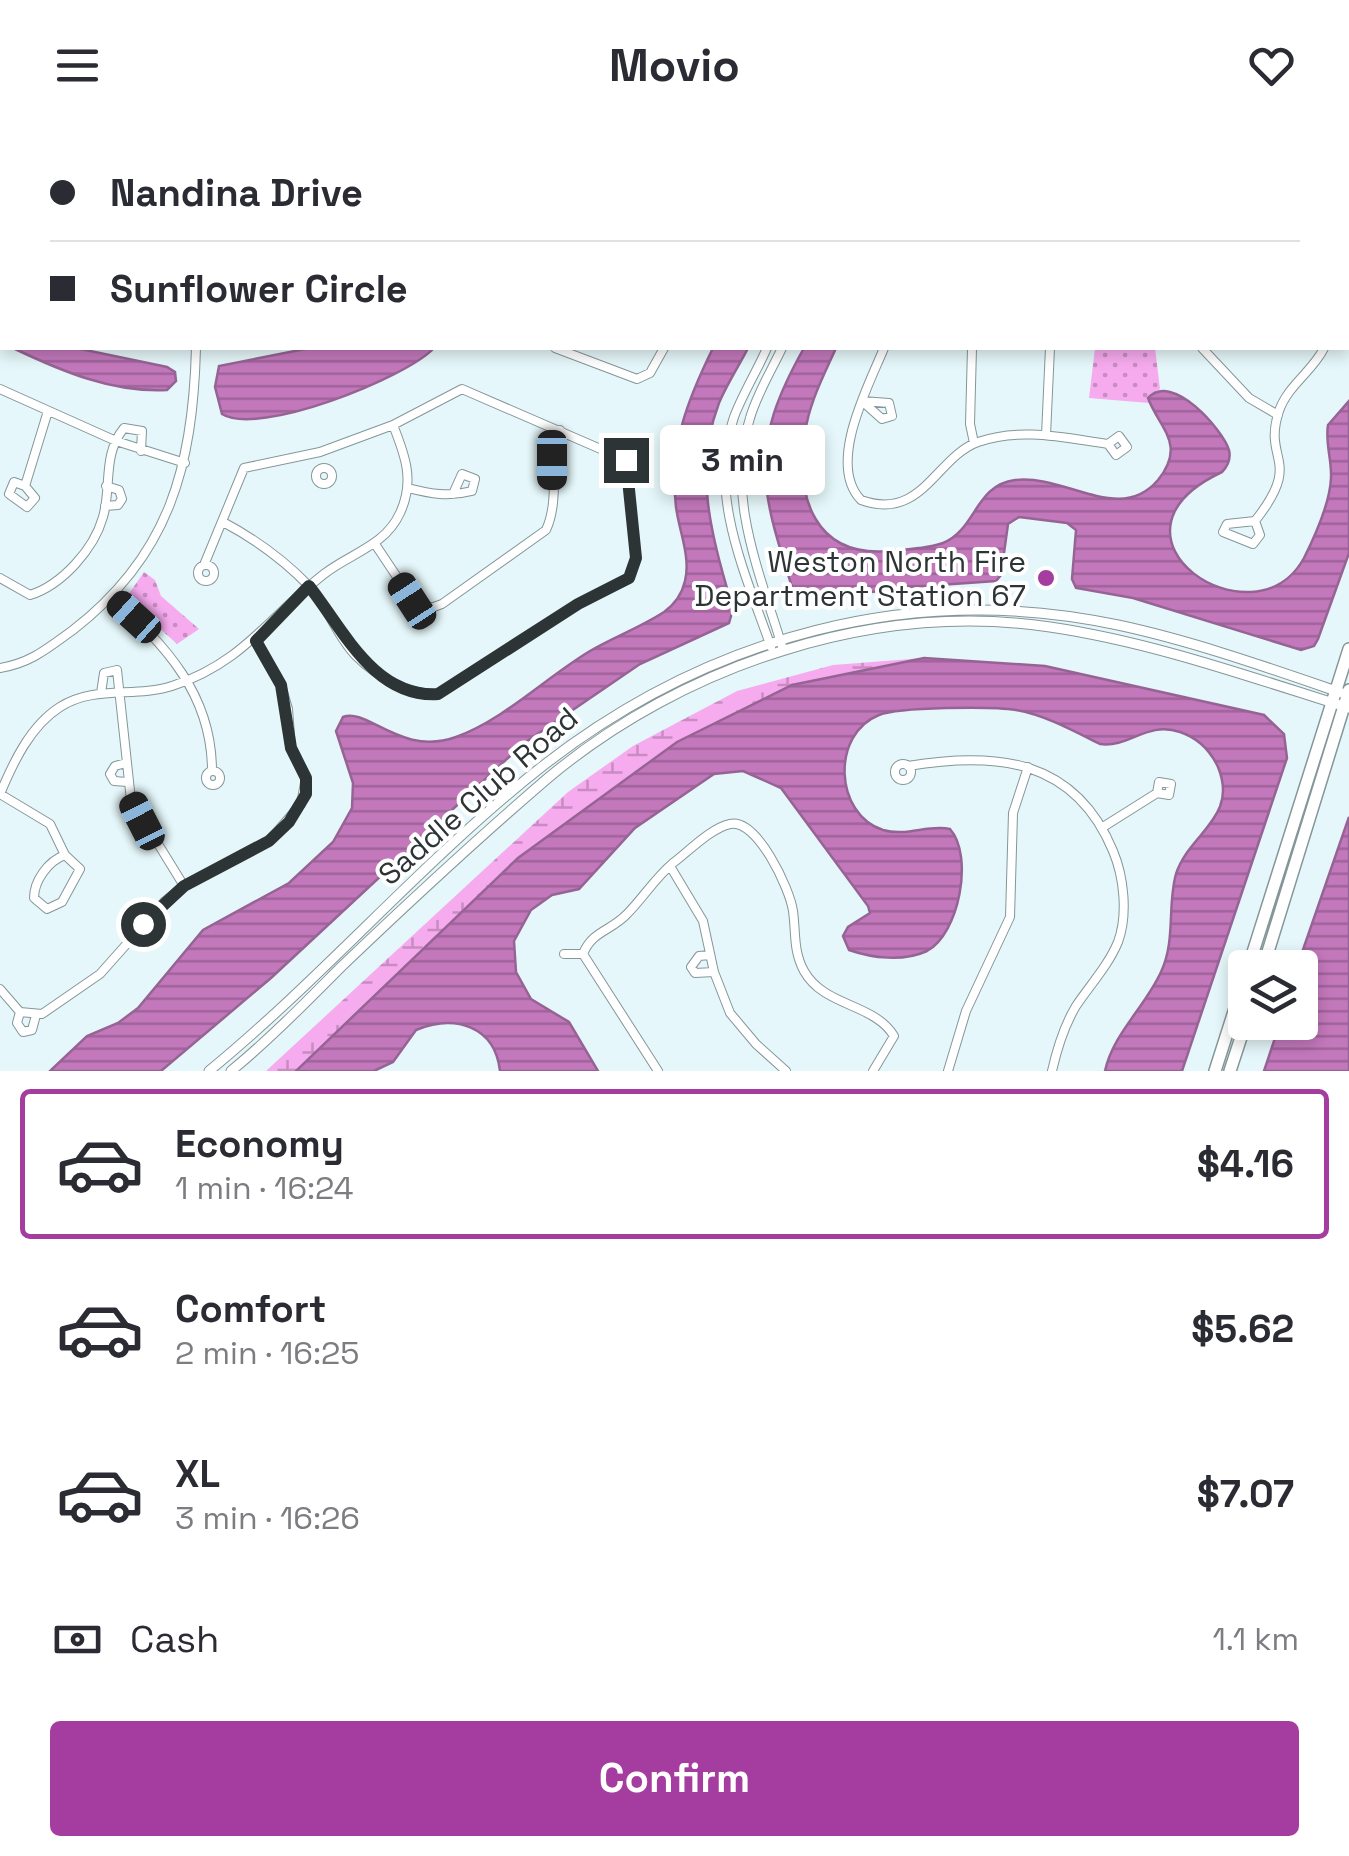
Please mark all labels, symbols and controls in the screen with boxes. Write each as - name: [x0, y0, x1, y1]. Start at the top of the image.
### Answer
- text: Movio: [609, 37, 740, 94]
- icon: menu: [50, 38, 105, 93]
- icon: heart: [1244, 38, 1299, 93]
- text: Nandina Drive: [110, 169, 363, 217]
- text: Sunflower Circle: [110, 265, 408, 313]
- callout: 3 min: [661, 425, 826, 495]
- car: [537, 430, 567, 490]
- route end: [604, 438, 649, 483]
- text: 3 min: [701, 440, 784, 480]
- place label: Weston North Fire Department Station 67: [695, 542, 1026, 615]
- marker: Weston North Fire Department Station 67: [1035, 567, 1057, 589]
- car: [383, 568, 441, 634]
- car: [102, 586, 166, 648]
- street label: Saddle Club Road: [370, 699, 586, 893]
- car: [115, 787, 169, 855]
- route start: [121, 902, 166, 947]
- map controls: [1228, 950, 1318, 1040]
- button: layers: [1228, 950, 1318, 1040]
- icon: car: [55, 1119, 145, 1209]
- text: Economy: [175, 1120, 344, 1168]
- text: $4.16: [1197, 1140, 1294, 1188]
- text: 1 min · 16:24: [175, 1168, 353, 1208]
- icon: car: [55, 1284, 145, 1374]
- text: Comfort: [175, 1285, 326, 1333]
- text: $5.62: [1191, 1305, 1294, 1353]
- text: 2 min · 16:25: [175, 1333, 359, 1373]
- icon: car: [55, 1449, 145, 1539]
- text: XL: [175, 1450, 220, 1498]
- text: $7.07: [1197, 1470, 1294, 1518]
- text: 3 min · 16:26: [175, 1498, 360, 1538]
- icon: cash: [50, 1612, 105, 1667]
- text: Cash: [130, 1615, 219, 1663]
- text: 1.1 km: [1212, 1619, 1299, 1659]
- button: Confirm: [50, 1721, 1299, 1836]

